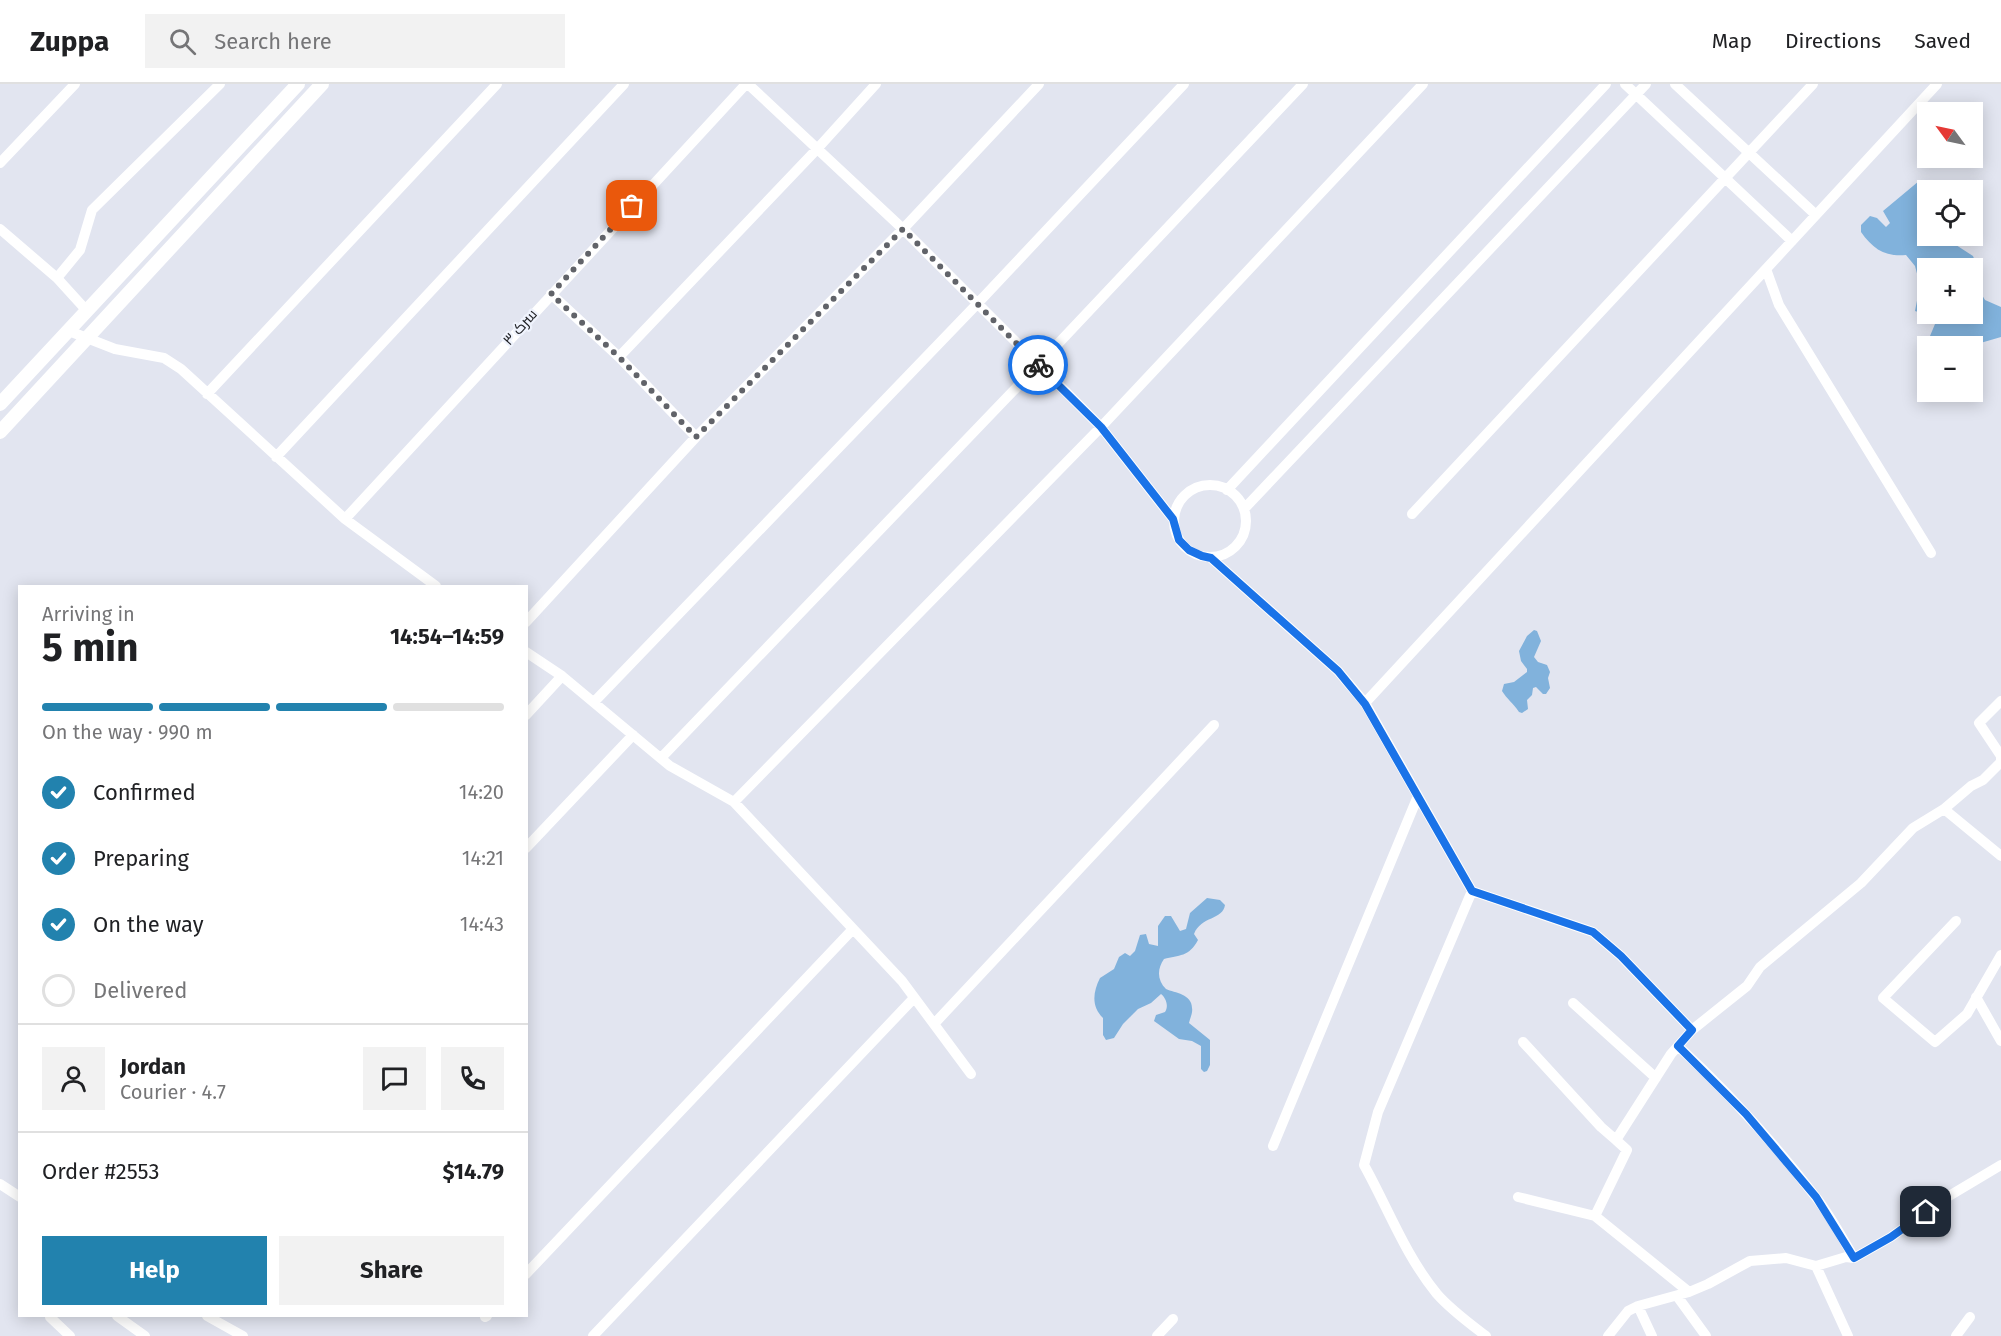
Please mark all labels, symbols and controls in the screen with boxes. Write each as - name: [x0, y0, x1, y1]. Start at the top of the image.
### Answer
- search box: [145, 14, 565, 68]
- text: Zuppa: [30, 25, 109, 58]
- icon: search: [166, 25, 199, 58]
- text: Search here: [214, 28, 332, 55]
- text: Map: [1712, 28, 1752, 54]
- text: Directions: [1785, 28, 1881, 54]
- text: Saved: [1914, 28, 1971, 54]
- north arrow: [1917, 102, 1983, 168]
- map controls: [1917, 102, 1983, 402]
- pin: [606, 180, 657, 231]
- button: locate: [1917, 180, 1983, 246]
- icon: bag: [615, 189, 648, 222]
- button: +: [1917, 258, 1983, 324]
- street label: سرک ۳: [499, 305, 541, 349]
- courier: [1008, 335, 1068, 395]
- button: −: [1917, 336, 1983, 402]
- icon: bike: [1022, 349, 1055, 382]
- text: Arriving in: [42, 602, 135, 626]
- text: 14:54–14:59: [390, 623, 504, 650]
- text: 5 min: [42, 625, 139, 671]
- text: On the way · 990 m: [42, 720, 213, 744]
- icon: check: [42, 776, 75, 809]
- text: Confirmed: [93, 779, 196, 806]
- text: 14:20: [459, 780, 504, 804]
- icon: check: [42, 842, 75, 875]
- text: Preparing: [93, 845, 189, 872]
- text: 14:21: [462, 846, 504, 870]
- icon: check: [42, 908, 75, 941]
- text: On the way: [93, 911, 204, 938]
- text: 14:43: [460, 912, 504, 936]
- text: Delivered: [93, 977, 188, 1004]
- button: person: [42, 1047, 105, 1110]
- button: chat: [363, 1047, 426, 1110]
- button: phone: [441, 1047, 504, 1110]
- text: Jordan: [120, 1053, 186, 1080]
- text: Courier · 4.7: [120, 1080, 226, 1104]
- text: Order #2553: [42, 1158, 159, 1185]
- text: $14.79: [442, 1158, 504, 1185]
- pin: [1900, 1186, 1951, 1237]
- icon: home: [1909, 1195, 1942, 1228]
- button: Help: [42, 1236, 267, 1305]
- button: Share: [279, 1236, 504, 1305]

